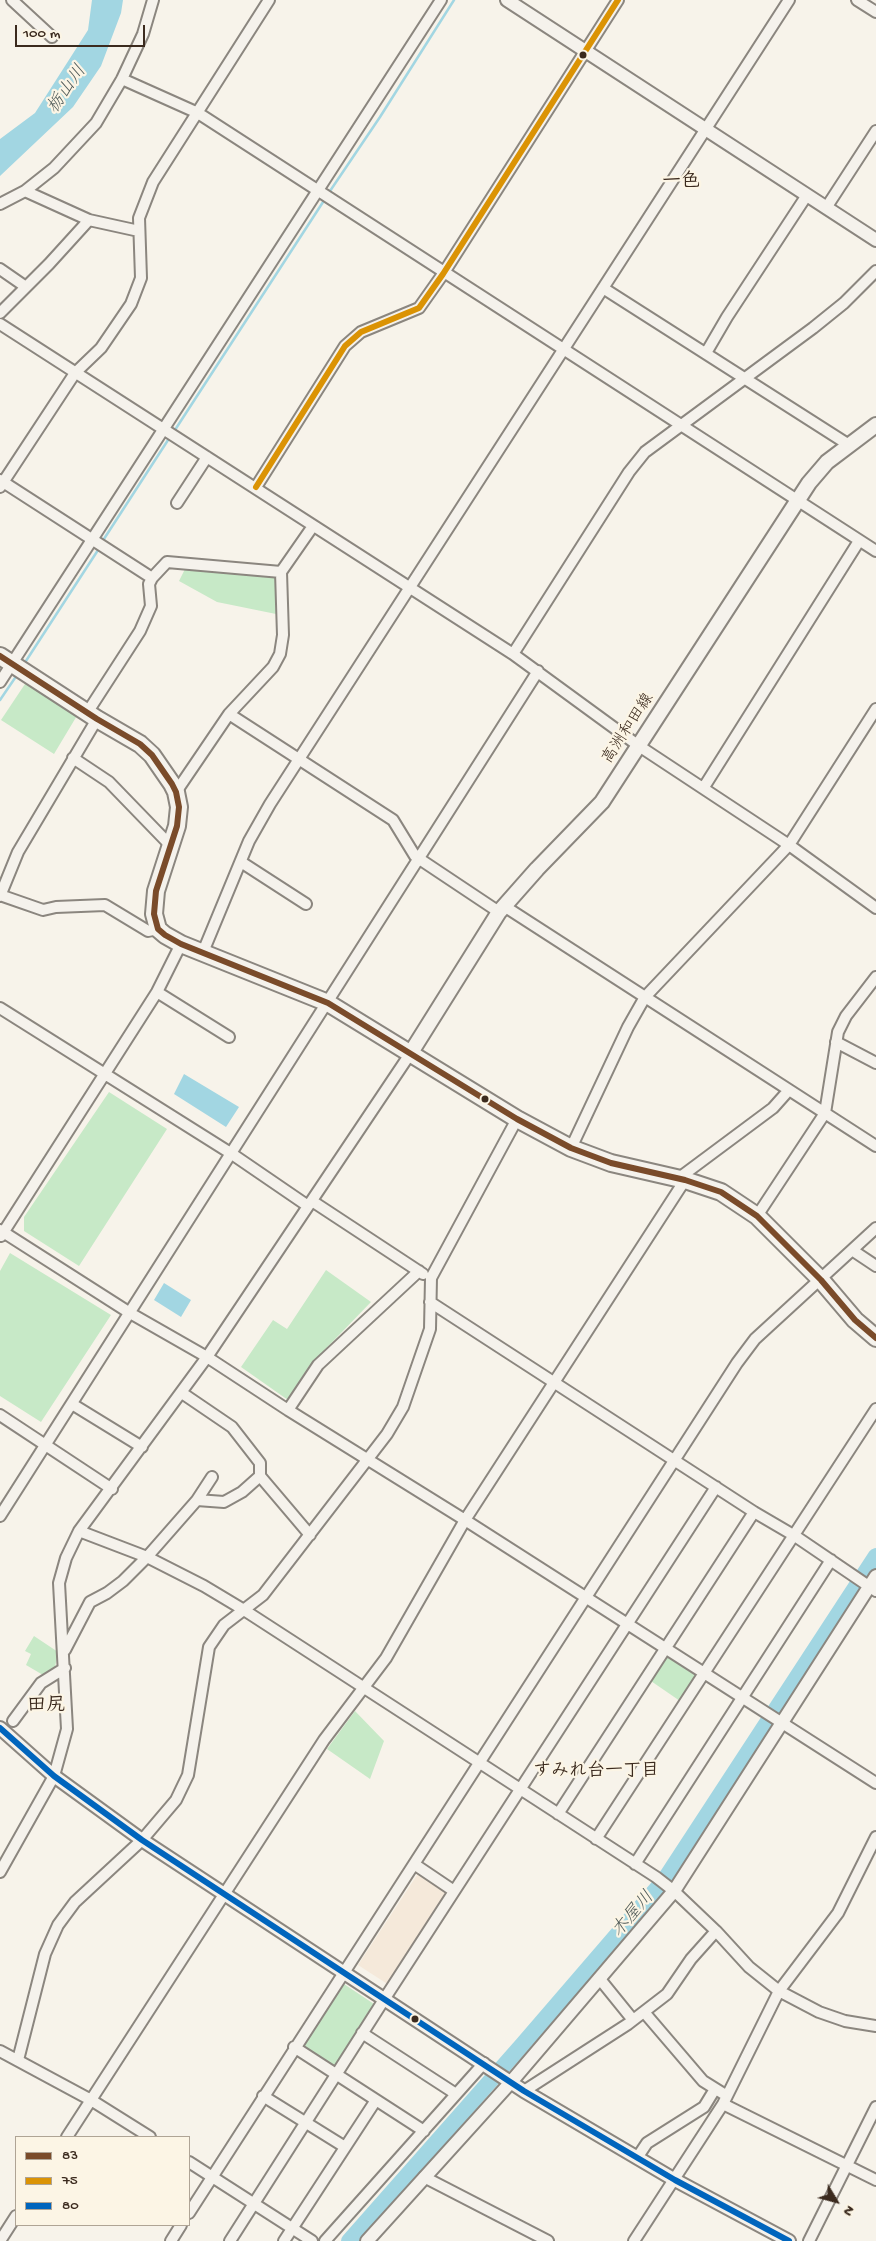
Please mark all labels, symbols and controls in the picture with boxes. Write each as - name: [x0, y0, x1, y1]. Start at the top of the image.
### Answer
- scale bar: [18, 15, 148, 47]
- text: 100 m: [23, 25, 60, 43]
- unlabelled marker: [578, 50, 588, 60]
- water label: 栃山川: [44, 62, 92, 118]
- district label: 一色: [662, 172, 700, 194]
- street label: 高洲和田線: [599, 690, 659, 768]
- unlabelled marker: [480, 1094, 490, 1104]
- district label: 田尻: [27, 1696, 65, 1718]
- district label: すみれ台一丁目: [533, 1761, 659, 1783]
- water label: 木屋川: [608, 1888, 660, 1942]
- unlabelled marker: [410, 2014, 420, 2024]
- legend: [15, 2136, 190, 2226]
- text: 83: [62, 2147, 78, 2165]
- text: 75: [62, 2172, 78, 2190]
- north arrow: [811, 2176, 861, 2226]
- text: 80: [62, 2197, 79, 2215]
- text: N: [839, 2202, 858, 2219]

